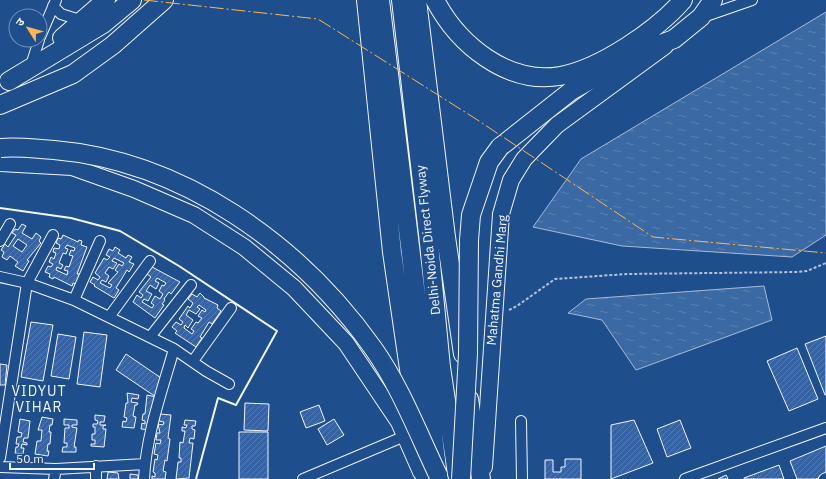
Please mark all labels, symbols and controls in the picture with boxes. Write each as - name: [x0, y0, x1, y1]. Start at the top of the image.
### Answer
- north arrow: [8, 8, 48, 48]
- text: उ: [12, 15, 28, 29]
- street label: Delhi-Noida Direct Flyway: [412, 164, 444, 316]
- street label: Mahatma Gandhi Marg: [483, 214, 511, 346]
- district label: VIDYUT VIHAR: [12, 382, 66, 416]
- scale bar: [10, 445, 94, 471]
- text: 50 m: [16, 451, 44, 466]

